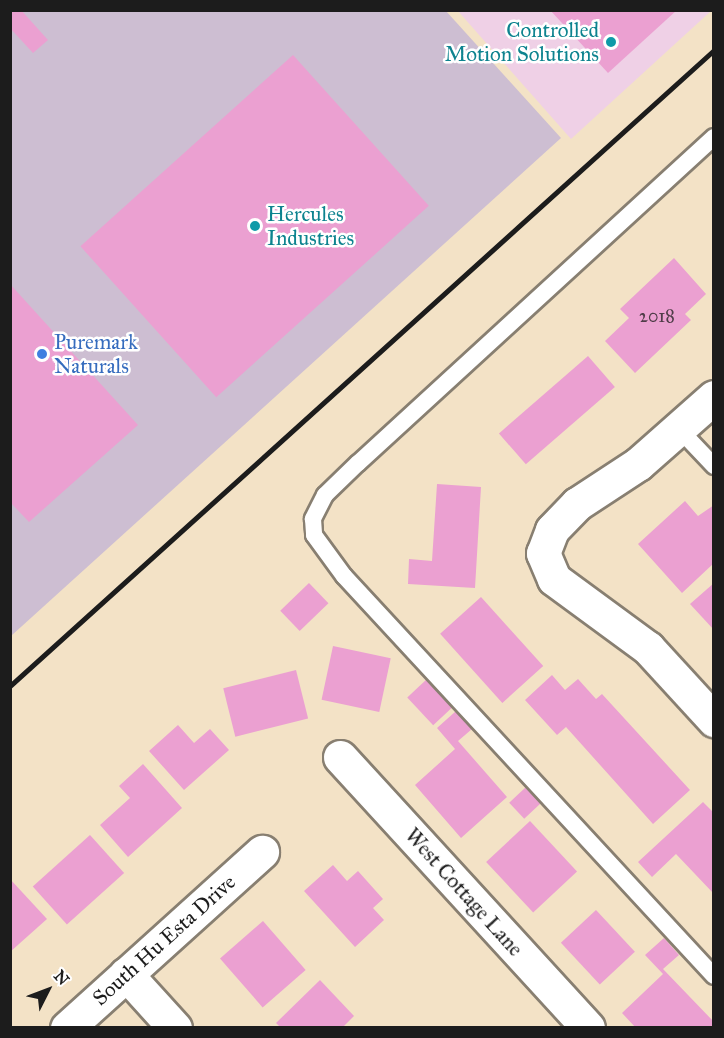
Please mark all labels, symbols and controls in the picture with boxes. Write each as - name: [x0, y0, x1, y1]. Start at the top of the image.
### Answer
- place label: Controlled Motion Solutions: [445, 17, 599, 67]
- marker: Controlled Motion Solutions: [604, 35, 618, 49]
- place label: Hercules Industries: [267, 201, 354, 251]
- marker: Hercules Industries: [248, 219, 262, 233]
- house number: 2018: [639, 305, 675, 327]
- place label: Puremark Naturals: [54, 329, 138, 379]
- marker: Puremark Naturals: [35, 347, 49, 361]
- street label: West Cottage Lane: [400, 823, 528, 961]
- street label: South Hu Esta Drive: [87, 869, 241, 1011]
- north arrow: [18, 960, 78, 1020]
- text: N: [50, 966, 73, 989]

